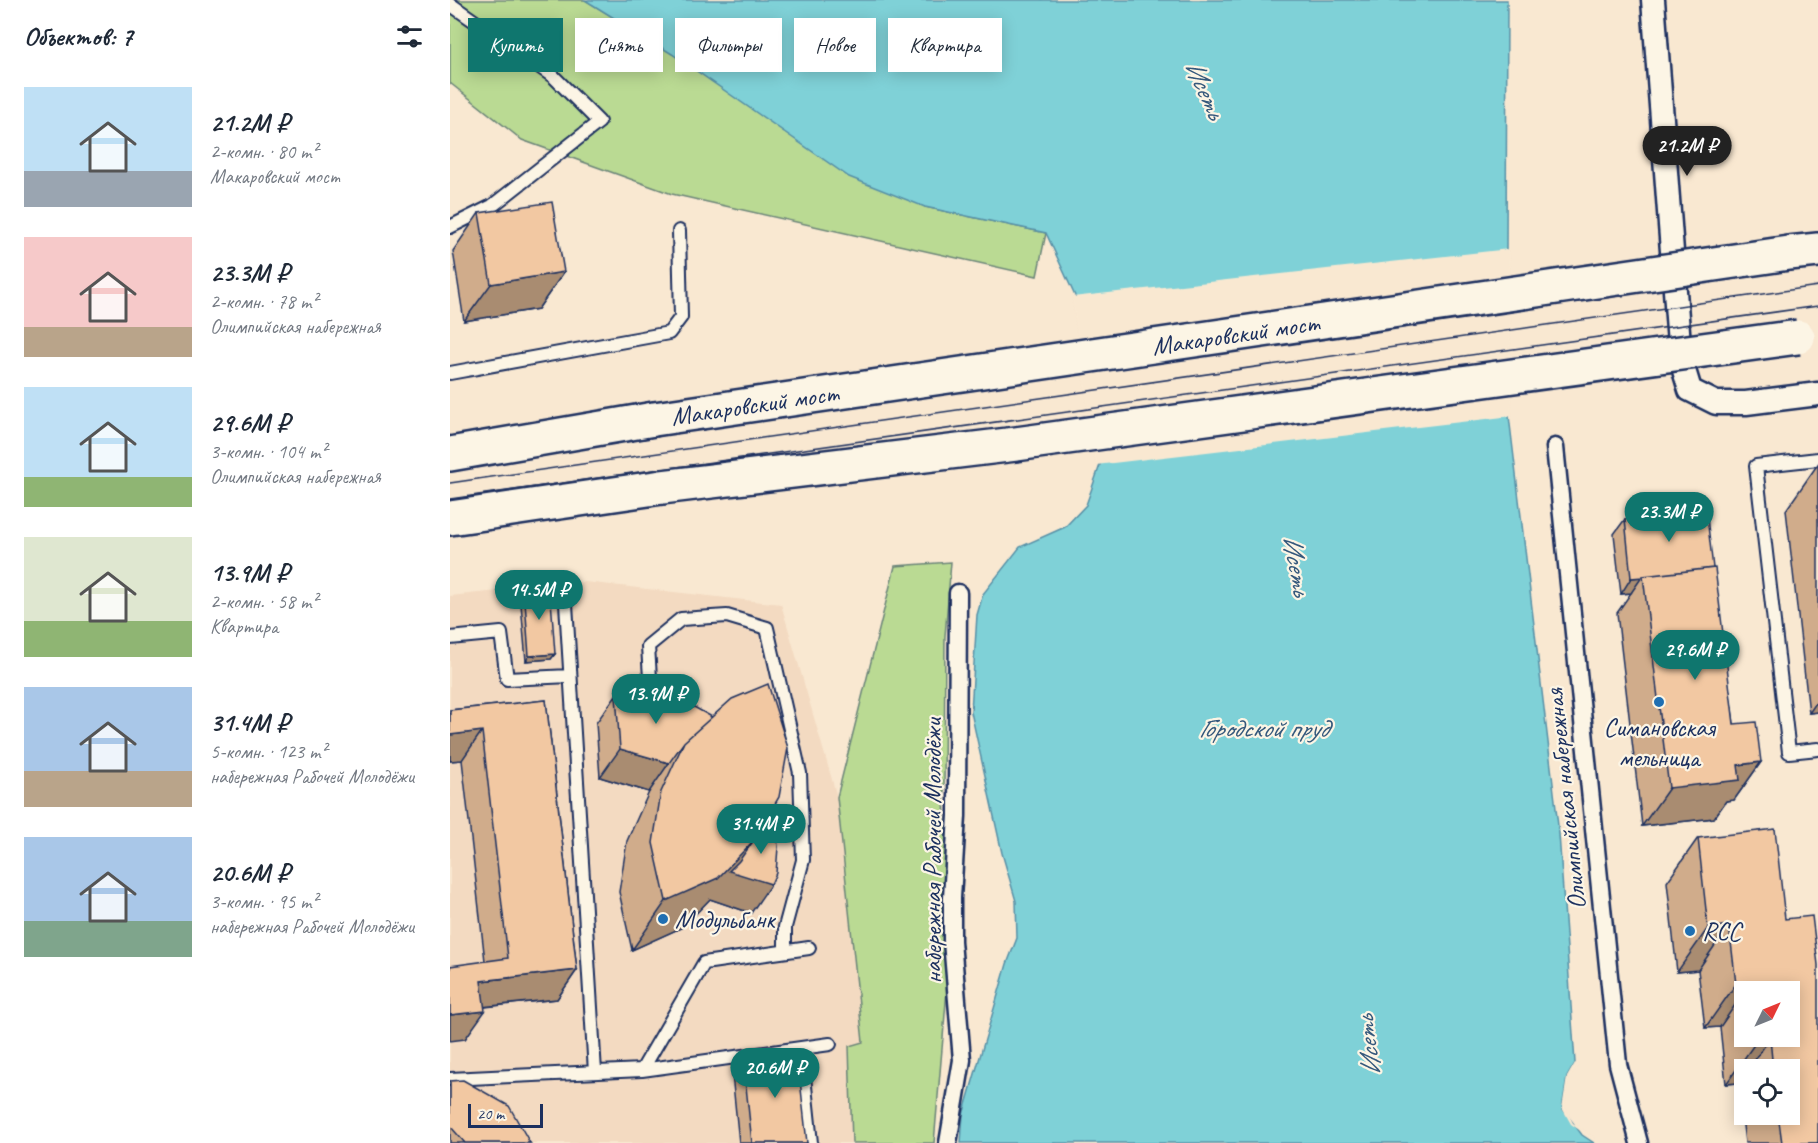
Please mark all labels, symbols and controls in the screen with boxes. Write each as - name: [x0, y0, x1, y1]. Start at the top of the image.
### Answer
- chip: Купить: [468, 18, 563, 72]
- chip: Снять: [575, 18, 663, 72]
- chip: Фильтры: [675, 18, 782, 72]
- chip: Новое: [794, 18, 876, 72]
- chip: Квартира: [888, 18, 1002, 72]
- text: Объектов: 7: [24, 20, 133, 53]
- icon: filters: [393, 20, 426, 53]
- water label: Исеть: [1177, 55, 1234, 126]
- text: 21.2M ₽: [210, 106, 289, 139]
- icon: home: [72, 111, 144, 183]
- pin: 21.2M ₽: [1632, 126, 1742, 177]
- text: 21.2M ₽: [1657, 133, 1717, 158]
- text: 2-комн. · 80 m²: [210, 139, 318, 164]
- text: Макаровский мост: [210, 164, 340, 189]
- text: 23.3M ₽: [210, 256, 289, 289]
- icon: home: [72, 261, 144, 333]
- text: 2-комн. · 78 m²: [210, 289, 318, 314]
- street label: Макаровский мост: [1150, 306, 1323, 363]
- text: Олимпийская набережная: [210, 314, 381, 339]
- street label: Макаровский мост: [669, 376, 842, 433]
- text: 29.6M ₽: [210, 406, 289, 439]
- icon: home: [72, 411, 144, 483]
- text: 3-комн. · 104 m²: [210, 439, 327, 464]
- text: Олимпийская набережная: [210, 464, 381, 489]
- pin: 23.3M ₽: [1614, 492, 1724, 543]
- text: 23.3M ₽: [1639, 499, 1699, 524]
- water label: Исеть: [1275, 532, 1319, 600]
- text: 13.9M ₽: [210, 556, 289, 589]
- icon: home: [72, 561, 144, 633]
- pin: 14.5M ₽: [484, 570, 594, 621]
- text: 14.5M ₽: [509, 577, 569, 602]
- text: 2-комн. · 58 m²: [210, 589, 318, 614]
- text: Квартира: [210, 614, 278, 639]
- pin: 29.6M ₽: [1640, 630, 1750, 681]
- text: 29.6M ₽: [1665, 637, 1725, 662]
- pin: 13.9M ₽: [601, 674, 711, 725]
- text: 13.9M ₽: [626, 681, 686, 706]
- street label: Олимпийская набережная: [1537, 685, 1594, 911]
- marker: Симановская мельница: [1652, 695, 1666, 709]
- text: 31.4M ₽: [210, 706, 289, 739]
- icon: home: [72, 711, 144, 783]
- water label: Городской пруд: [1198, 711, 1334, 745]
- place label: Симановская мельница: [1603, 711, 1716, 774]
- street label: набережная Рабочей Молодёжи: [916, 717, 949, 984]
- text: 5-комн. · 123 m²: [210, 739, 327, 764]
- text: набережная Рабочей Молодёжи: [210, 764, 414, 789]
- pin: 31.4M ₽: [706, 804, 816, 855]
- text: 31.4M ₽: [731, 811, 791, 836]
- text: 20.6M ₽: [210, 856, 289, 889]
- icon: home: [72, 861, 144, 933]
- text: 3-комн. · 95 m²: [210, 889, 318, 914]
- place label: Модульбанк: [675, 903, 776, 936]
- marker: Модульбанк: [656, 912, 670, 926]
- text: набережная Рабочей Молодёжи: [210, 914, 414, 939]
- place label: RCC: [1702, 915, 1744, 948]
- marker: RCC: [1683, 924, 1697, 938]
- north arrow: [1734, 981, 1800, 1047]
- map controls: [1734, 981, 1800, 1125]
- water label: Исеть: [1347, 1011, 1389, 1078]
- pin: 20.6M ₽: [720, 1048, 830, 1099]
- text: 20.6M ₽: [744, 1055, 806, 1080]
- button: locate: [1734, 1059, 1800, 1125]
- scale bar: [468, 1101, 543, 1128]
- text: 20 m: [477, 1104, 504, 1124]

